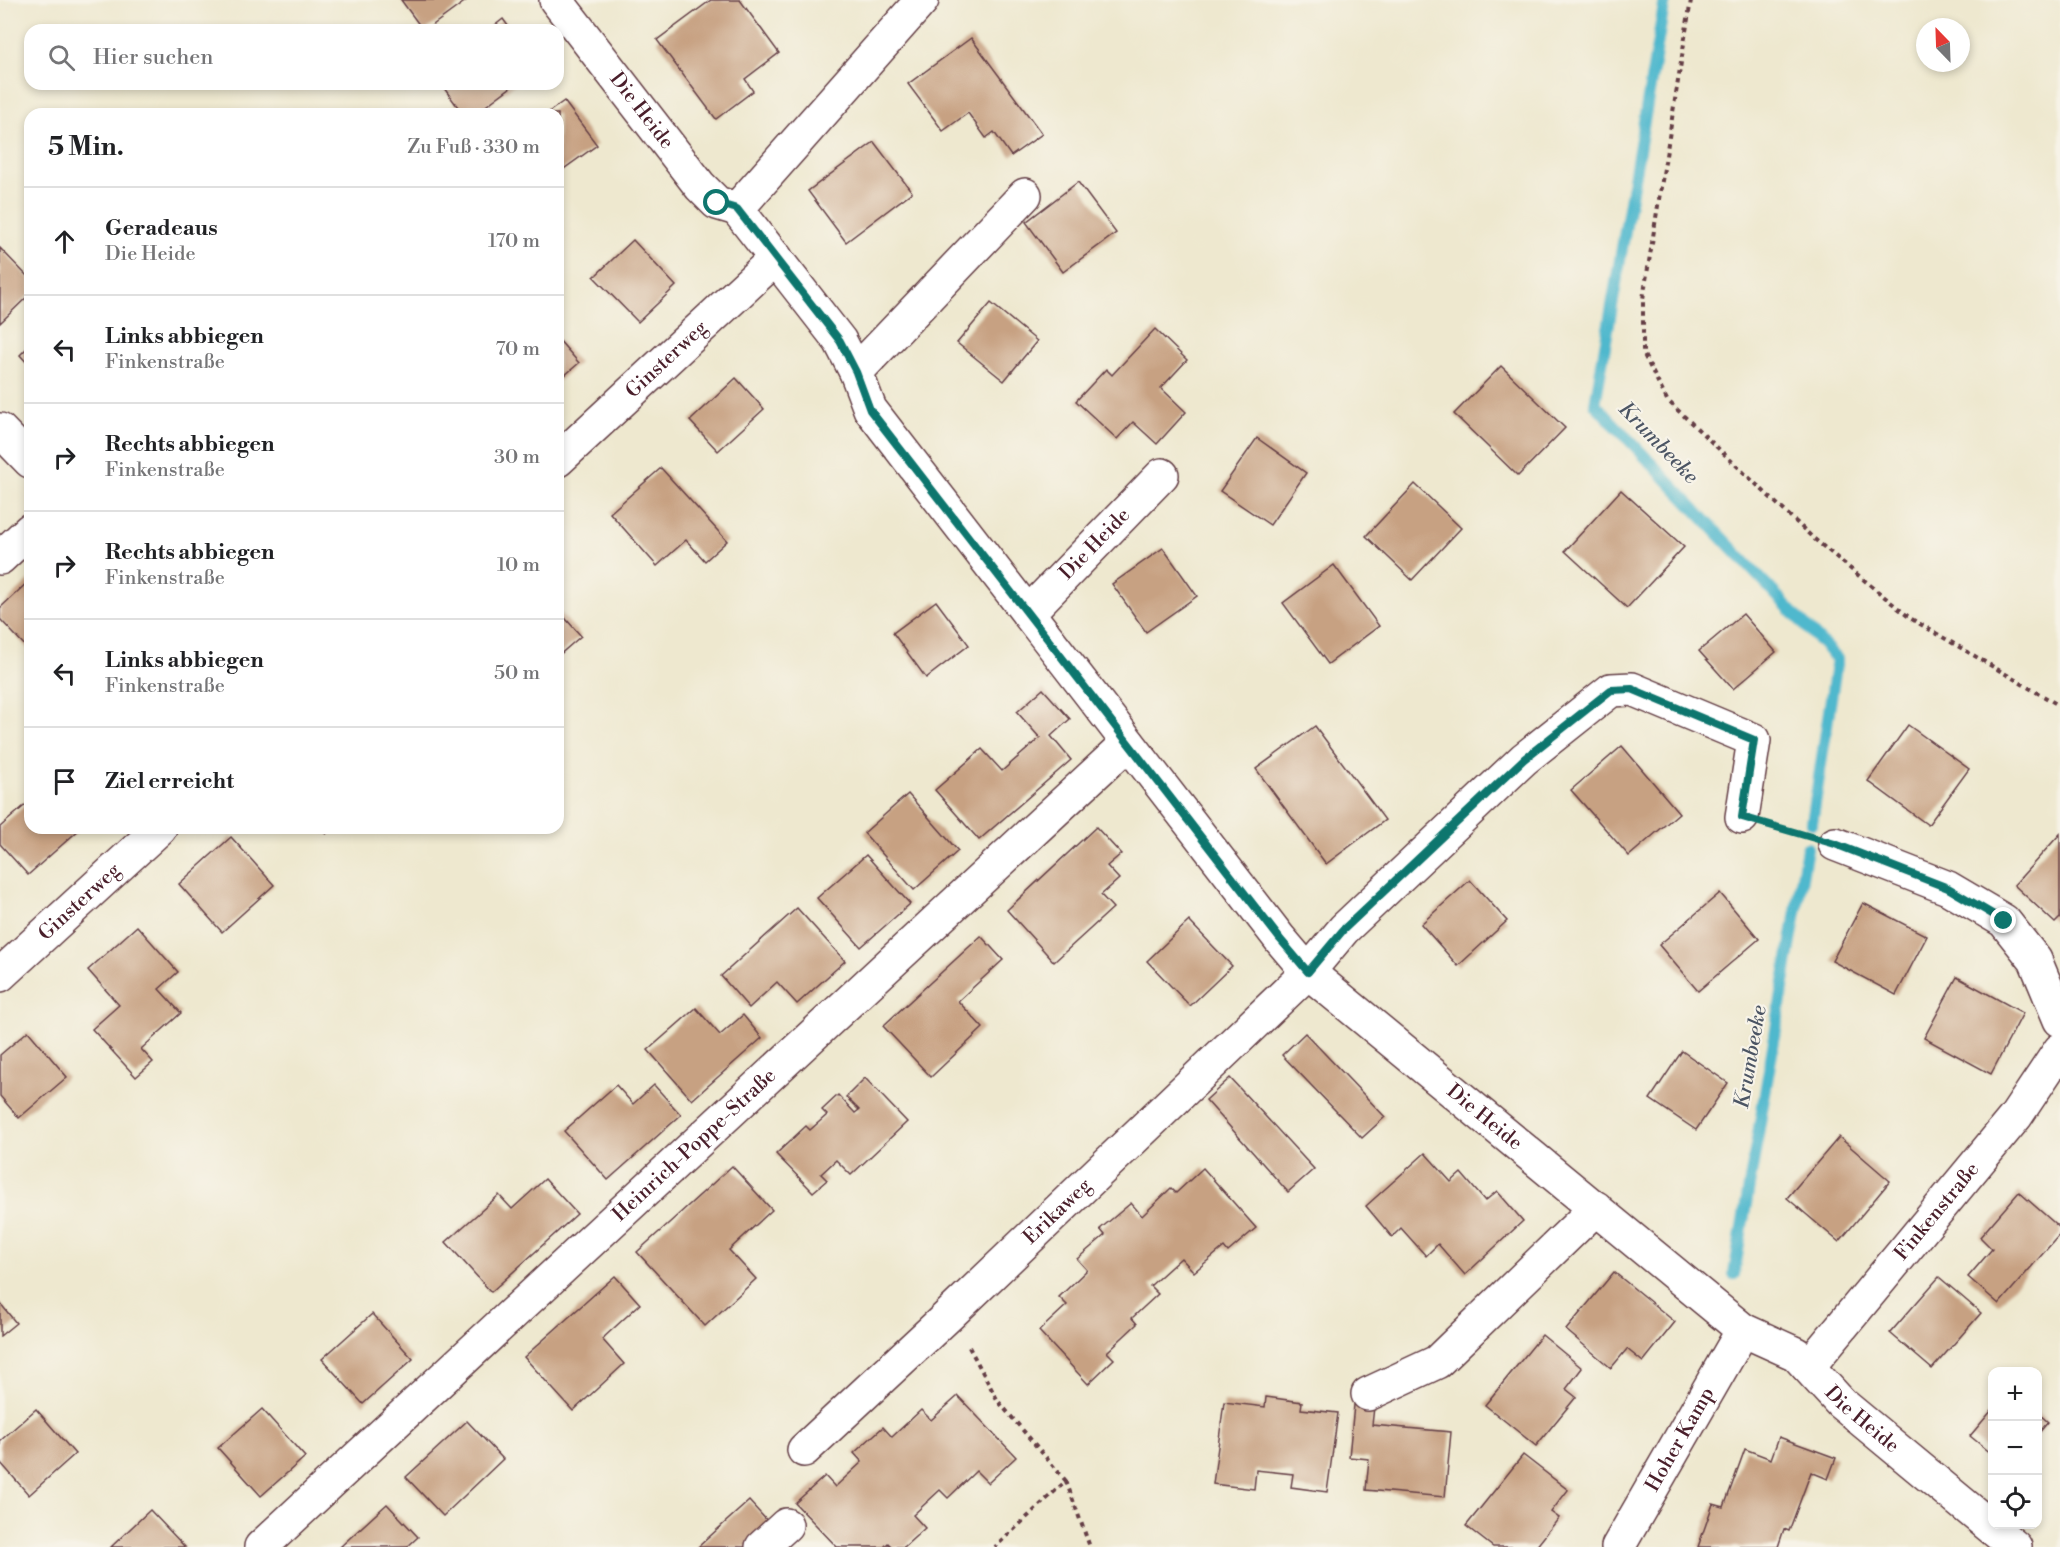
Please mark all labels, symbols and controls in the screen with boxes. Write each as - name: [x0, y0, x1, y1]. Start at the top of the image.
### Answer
- north arrow: [1916, 18, 1970, 72]
- search box: [24, 24, 564, 90]
- icon: search: [45, 41, 78, 74]
- text: Hier suchen: [93, 44, 213, 71]
- street label: Die Heide: [604, 67, 679, 154]
- text: 5 Min.: [48, 131, 124, 163]
- text: Zu Fuß · 330 m: [407, 135, 540, 160]
- route start: [703, 189, 729, 215]
- text: Geradeaus: [105, 215, 218, 242]
- icon: ahead: [48, 225, 81, 258]
- text: 170 m: [488, 229, 540, 254]
- text: Die Heide: [105, 242, 196, 267]
- street label: Ginsterweg: [620, 315, 713, 404]
- text: Links abbiegen: [105, 323, 264, 350]
- icon: left: [48, 333, 81, 366]
- text: 70 m: [496, 337, 540, 362]
- text: Finkenstraße: [105, 350, 225, 375]
- water label: Krumbeeke: [1612, 396, 1704, 490]
- text: Rechts abbiegen: [105, 431, 275, 458]
- icon: right: [48, 441, 81, 474]
- text: 30 m: [494, 445, 540, 470]
- text: Finkenstraße: [105, 458, 225, 483]
- street label: Die Heide: [1054, 503, 1135, 585]
- text: Rechts abbiegen: [105, 539, 275, 566]
- icon: right: [48, 549, 81, 582]
- text: 10 m: [497, 553, 540, 578]
- text: Finkenstraße: [105, 566, 225, 591]
- text: Links abbiegen: [105, 647, 264, 674]
- icon: left: [48, 657, 81, 690]
- text: 50 m: [494, 661, 540, 686]
- text: Finkenstraße: [105, 674, 225, 699]
- icon: arrive: [48, 765, 81, 798]
- text: Ziel erreicht: [105, 768, 234, 795]
- street label: Ginsterweg: [33, 858, 126, 946]
- route end: [1990, 907, 2016, 933]
- water label: Krumbeeke: [1729, 1003, 1773, 1111]
- street label: Heinrich-Poppe-Straße: [607, 1063, 781, 1227]
- street label: Die Heide: [1442, 1079, 1527, 1156]
- street label: Finkenstraße: [1889, 1157, 1985, 1266]
- street label: Erikaweg: [1018, 1173, 1097, 1250]
- map controls: [1988, 1367, 2042, 1529]
- button: +: [1988, 1367, 2042, 1421]
- street label: Die Heide: [1819, 1381, 1904, 1458]
- street label: Hoher Kamp: [1640, 1383, 1720, 1496]
- button: −: [1988, 1421, 2042, 1475]
- button: locate: [1988, 1475, 2042, 1529]

